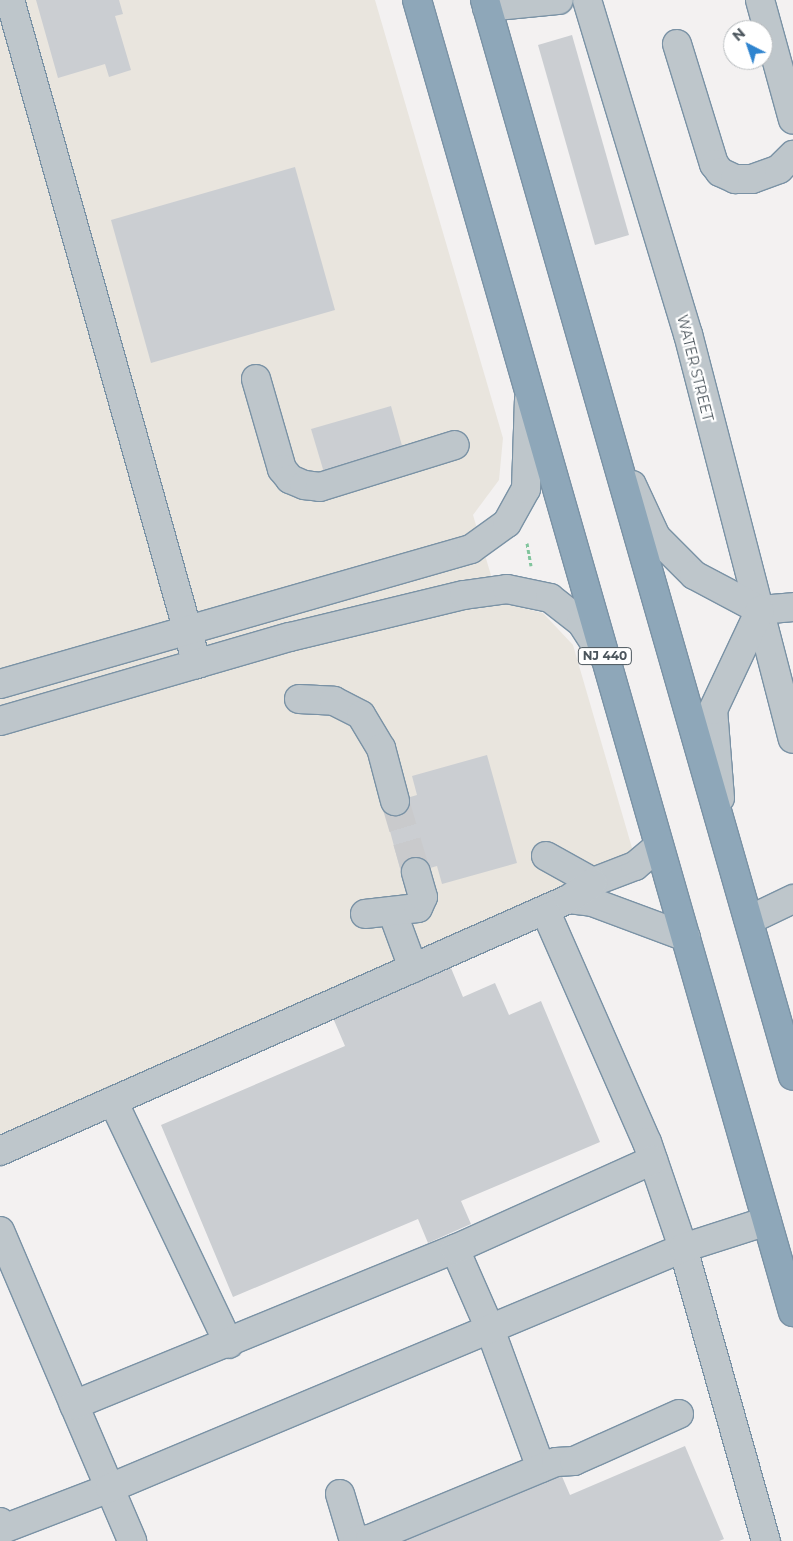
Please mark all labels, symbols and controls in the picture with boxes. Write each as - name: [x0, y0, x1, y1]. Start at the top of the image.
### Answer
- north arrow: [723, 20, 773, 70]
- text: N: [729, 24, 749, 45]
- street label: WATER STREET: [674, 313, 716, 423]
- road number: NJ 440: [578, 646, 632, 666]

